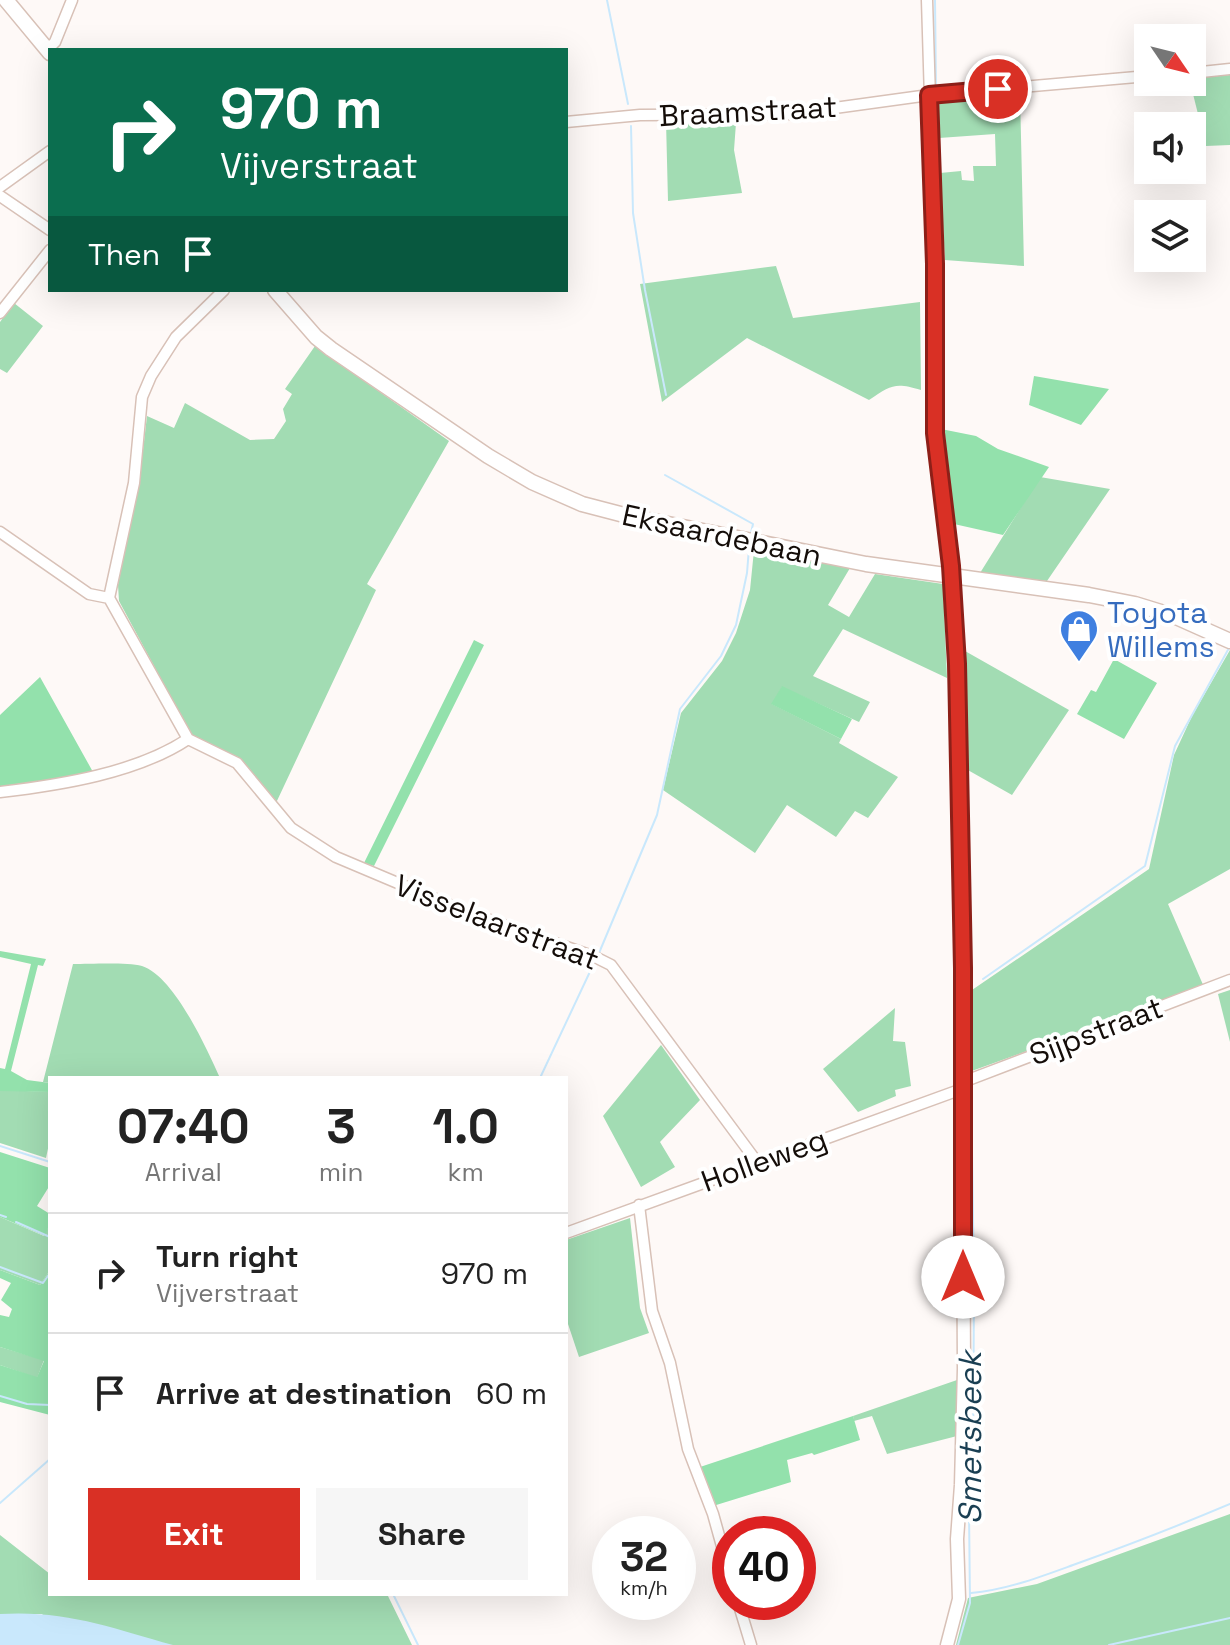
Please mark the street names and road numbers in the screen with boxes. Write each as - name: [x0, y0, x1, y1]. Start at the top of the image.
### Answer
- street label: Braamstraat: [658, 87, 838, 135]
- street label: Eksaardebaan: [619, 495, 825, 575]
- street label: Visselaarstraat: [389, 865, 605, 979]
- street label: Sijpstraat: [1024, 988, 1168, 1074]
- street label: Holleweg: [696, 1119, 832, 1201]

